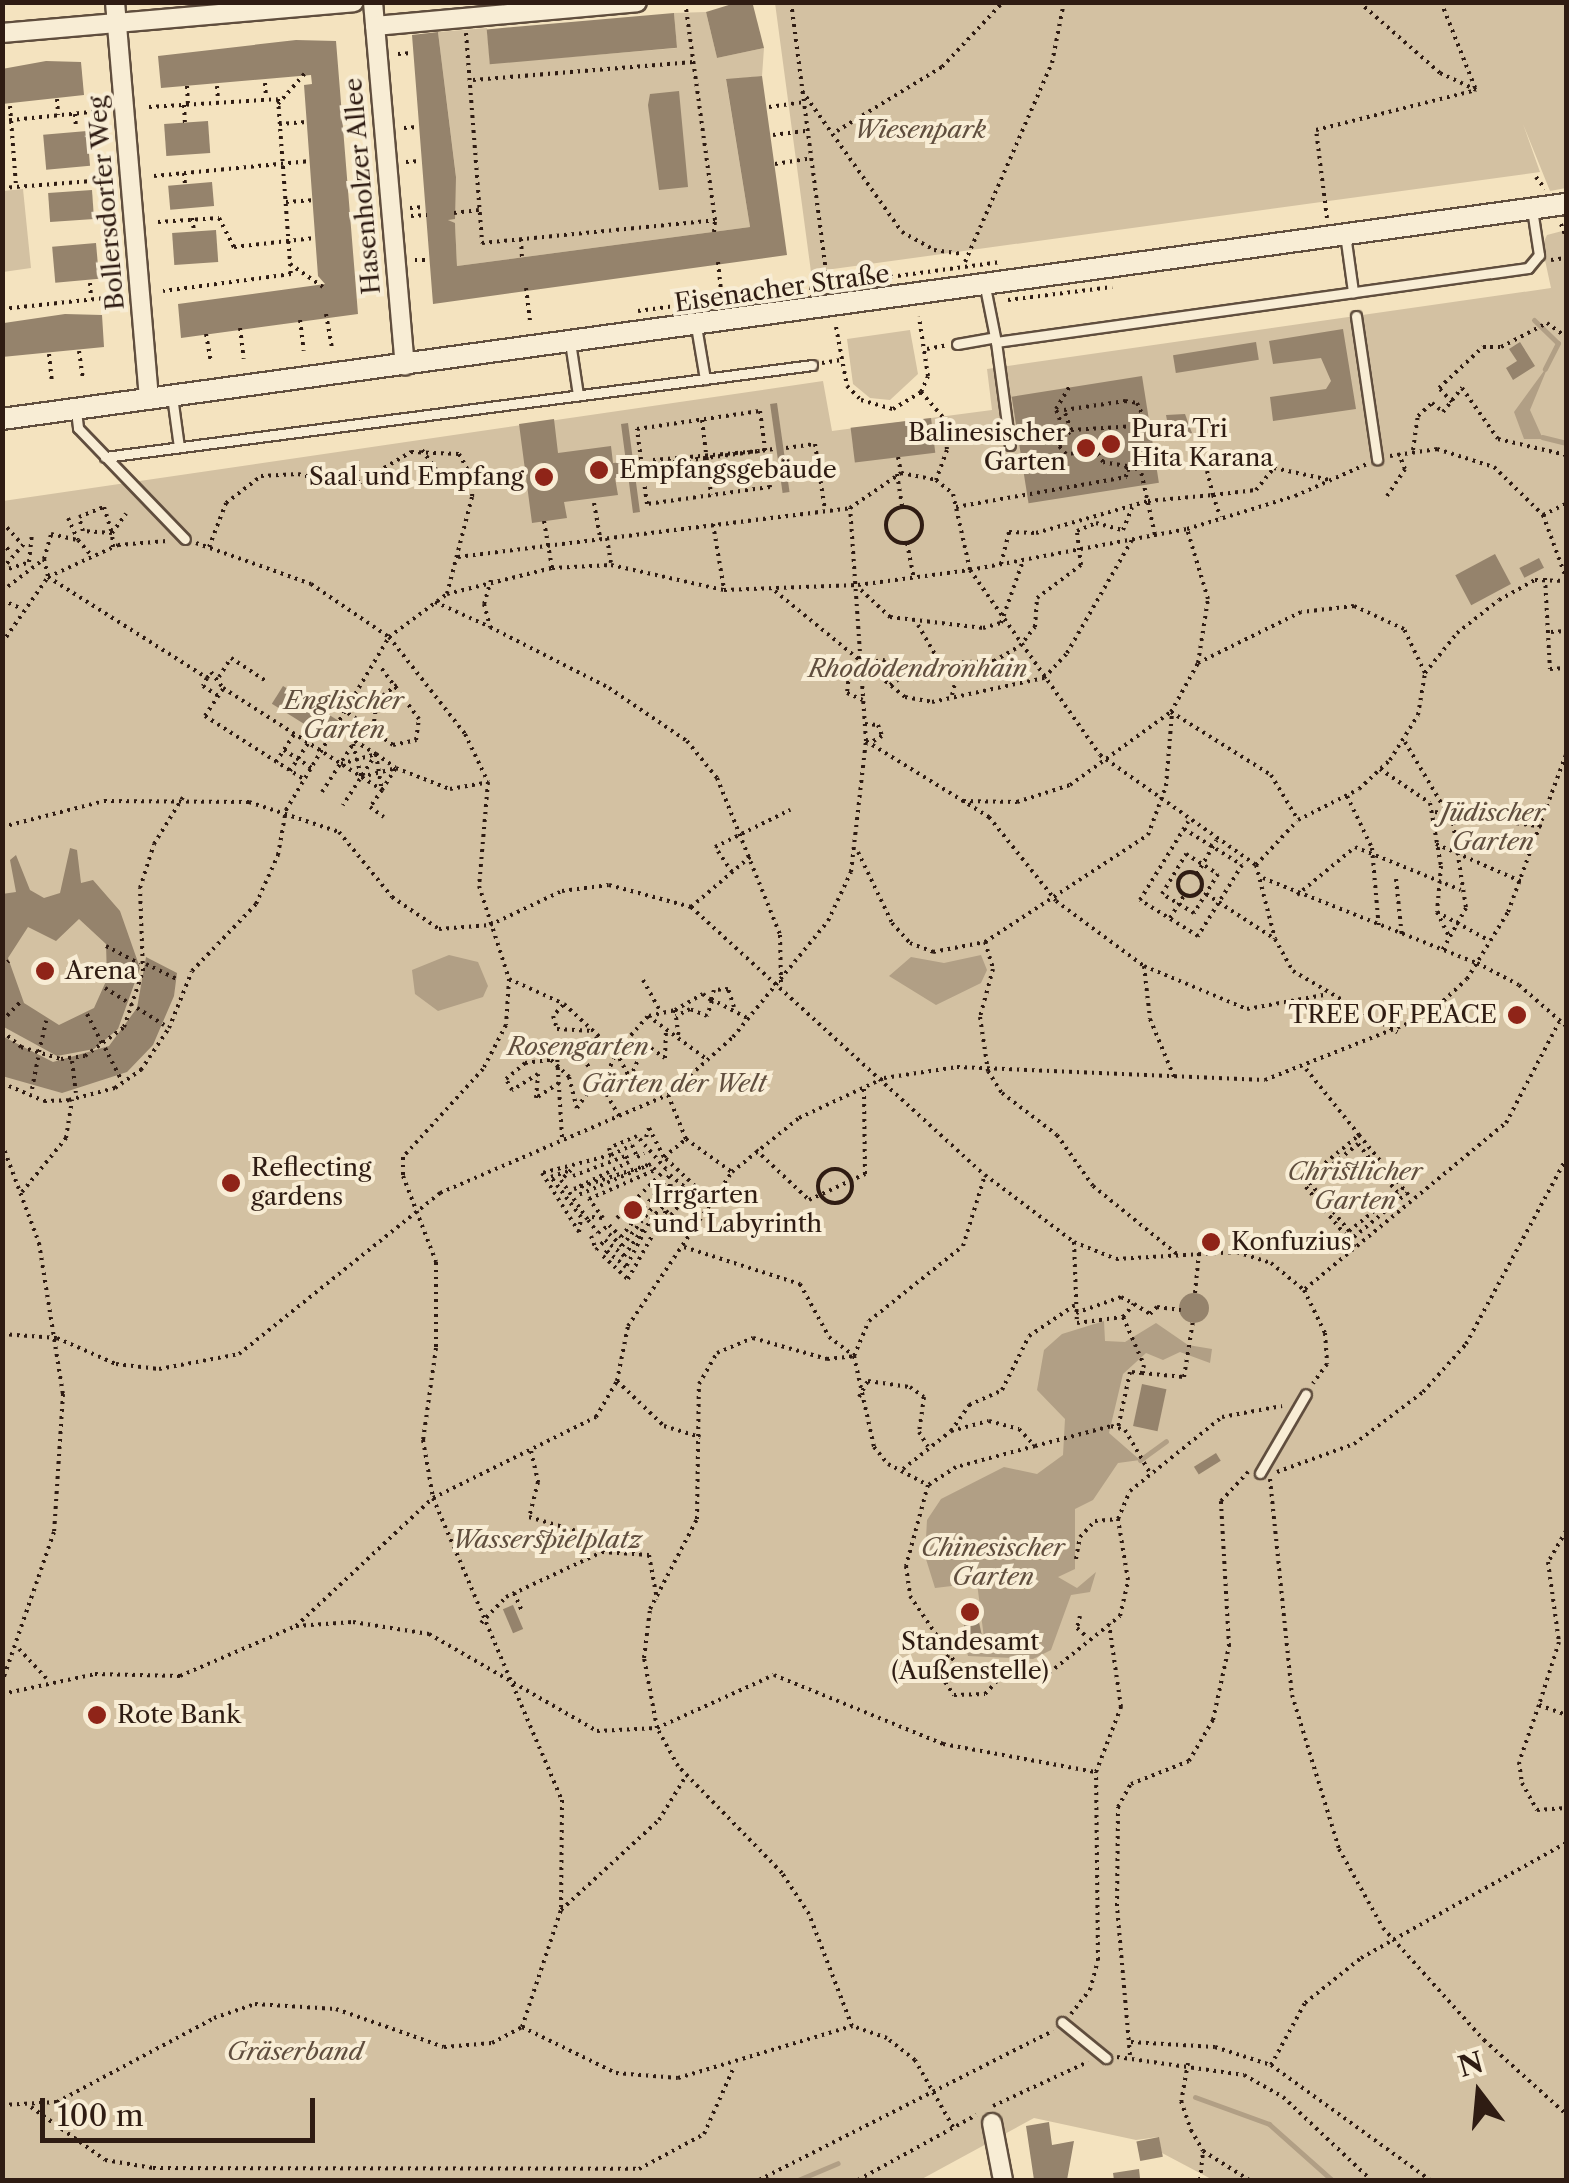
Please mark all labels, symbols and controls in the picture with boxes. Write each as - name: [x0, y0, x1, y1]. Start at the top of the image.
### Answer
- street label: Hasenholzer Allee: [339, 76, 387, 296]
- street label: Bollersdorfer Weg: [83, 94, 131, 312]
- park label: Wiesenpark: [854, 115, 986, 145]
- street label: Eisenacher Straße: [672, 259, 892, 319]
- place label: Pura Tri Hita Karana: [1131, 415, 1274, 474]
- place label: Balinesischer Garten: [908, 419, 1066, 478]
- marker: Pura Tri Hita Karana: [1100, 433, 1122, 455]
- marker: Balinesischer Garten: [1075, 437, 1097, 459]
- place label: Empfangsgebäude: [619, 455, 837, 485]
- marker: Empfangsgebäude: [588, 459, 610, 481]
- place label: Saal und Empfang: [309, 462, 524, 492]
- marker: Saal und Empfang: [533, 466, 555, 488]
- park label: Rhododendronhain: [808, 654, 1028, 684]
- park label: Englischer Garten: [284, 687, 404, 746]
- park label: Jüdischer Garten: [1440, 799, 1546, 858]
- place label: Arena: [65, 956, 137, 986]
- marker: Arena: [34, 960, 56, 982]
- place label: TREE OF PEACE: [1288, 1000, 1497, 1030]
- marker: TREE OF PEACE: [1506, 1004, 1528, 1026]
- park label: Rosengarten: [507, 1032, 649, 1062]
- park label: Gärten der Welt: [581, 1069, 767, 1099]
- place label: Reflecting gardens: [251, 1154, 371, 1213]
- park label: Christlicher Garten: [1287, 1158, 1423, 1217]
- marker: Reflecting gardens: [220, 1172, 242, 1194]
- place label: Irrgarten und Labyrinth: [653, 1181, 822, 1240]
- marker: Irrgarten und Labyrinth: [622, 1199, 644, 1221]
- place label: Konfuzius: [1231, 1227, 1352, 1257]
- marker: Konfuzius: [1200, 1231, 1222, 1253]
- park label: Wasserspielplatz: [452, 1525, 642, 1555]
- park label: Chinesischer Garten: [921, 1534, 1065, 1593]
- marker: Standesamt (Außenstelle): [959, 1601, 981, 1623]
- place label: Standesamt (Außenstelle): [891, 1628, 1049, 1687]
- place label: Rote Bank: [117, 1700, 241, 1730]
- marker: Rote Bank: [86, 1704, 108, 1726]
- park label: Gräserband: [227, 2037, 363, 2067]
- north arrow: [1429, 2043, 1529, 2143]
- text: N: [1454, 2044, 1487, 2084]
- scale bar: [45, 2078, 320, 2140]
- text: 100 m: [57, 2097, 144, 2134]

